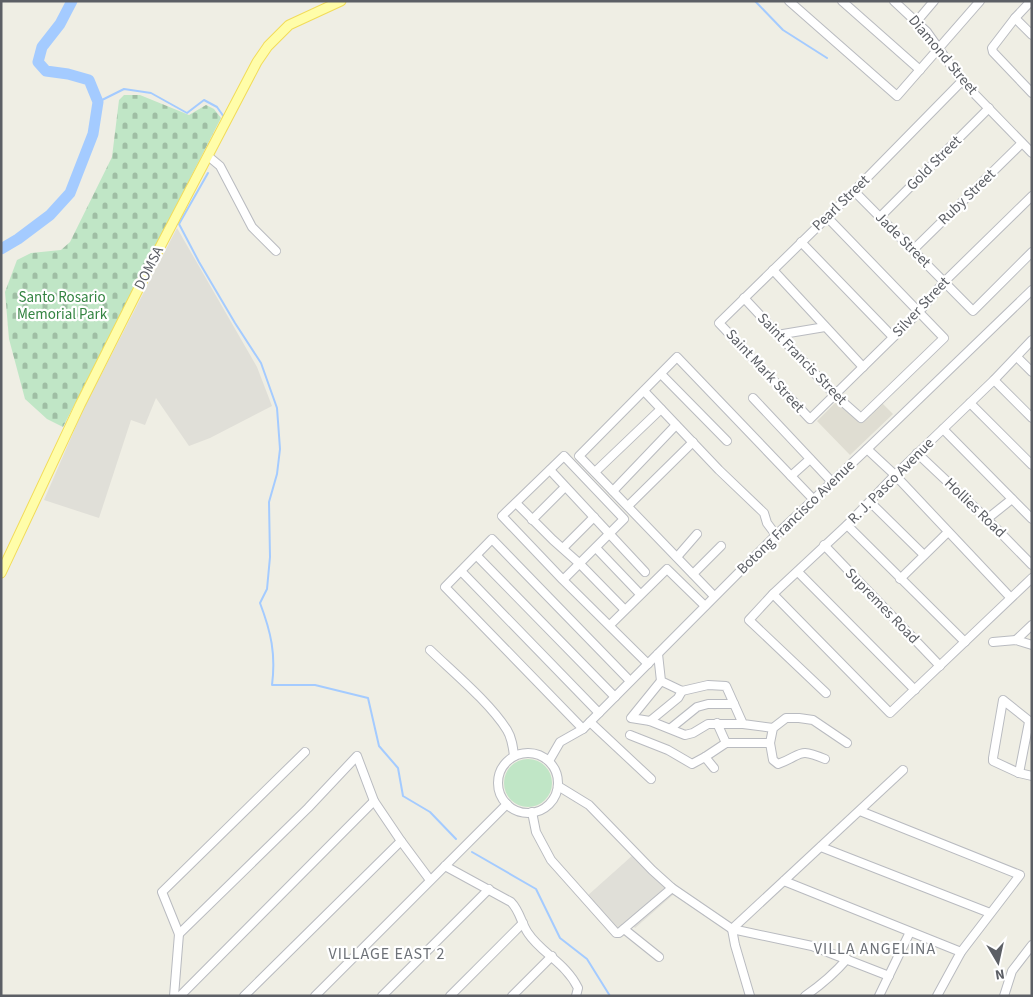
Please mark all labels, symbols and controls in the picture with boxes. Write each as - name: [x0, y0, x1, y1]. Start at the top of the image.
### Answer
- street label: Diamond Street: [903, 11, 983, 99]
- street label: Gold Street: [902, 131, 966, 195]
- street label: Ruby Street: [934, 164, 1000, 230]
- street label: Pearl Street: [808, 170, 874, 236]
- street label: Jade Street: [870, 207, 936, 273]
- street label: DOMSA: [129, 242, 169, 293]
- street label: Silver Street: [888, 272, 954, 342]
- park label: Santo Rosario Memorial Park: [17, 287, 108, 325]
- street label: Saint Francis Street: [753, 308, 851, 410]
- street label: Saint Mark Street: [721, 325, 809, 417]
- street label: R. J. Pasco Avenue: [843, 433, 939, 529]
- street label: Botong Francisco Avenue: [732, 455, 860, 579]
- street label: Hollies Road: [940, 473, 1010, 543]
- street label: Supremes Road: [840, 563, 924, 649]
- north arrow: [973, 937, 1023, 987]
- district label: VILLA ANGELINA: [814, 938, 936, 960]
- district label: VILLAGE EAST 2: [328, 943, 446, 965]
- text: N: [994, 963, 1006, 984]

